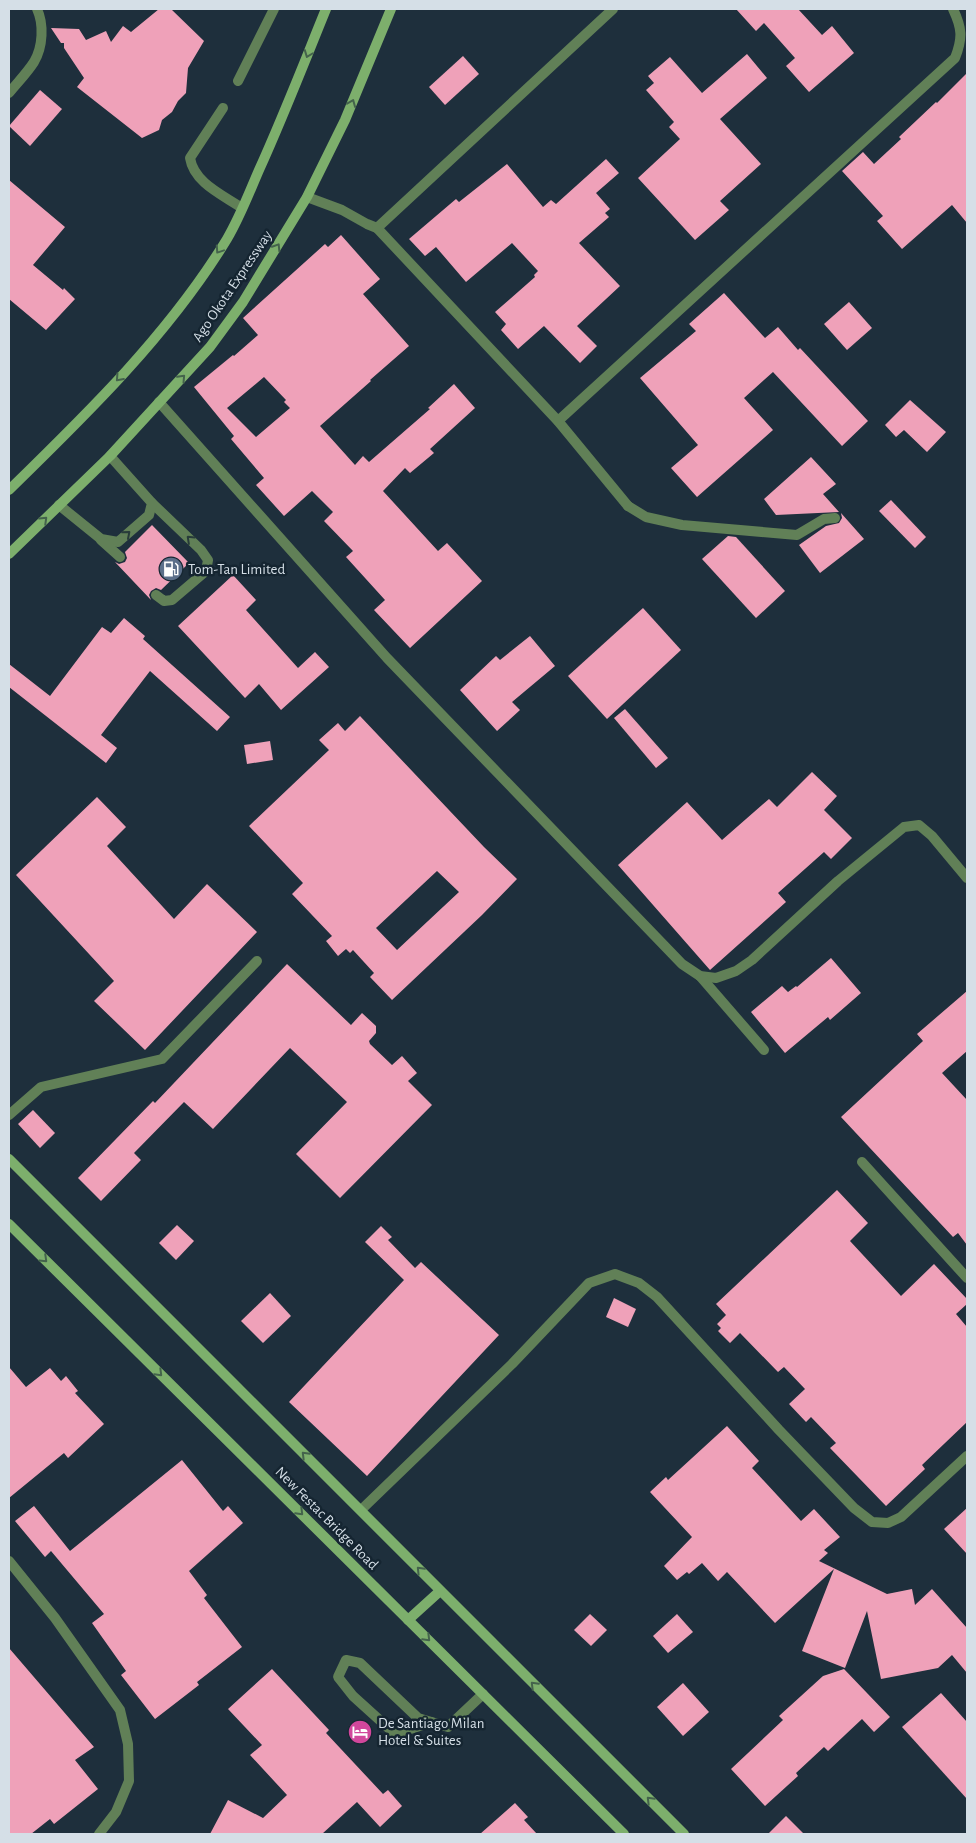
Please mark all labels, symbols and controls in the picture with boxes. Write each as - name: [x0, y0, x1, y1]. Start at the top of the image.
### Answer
- one-way arrow: [304, 49, 314, 58]
- one-way arrow: [345, 99, 356, 108]
- street label: Ago Okota Expressway: [190, 227, 275, 345]
- one-way arrow: [271, 244, 281, 253]
- one-way arrow: [216, 245, 226, 254]
- one-way arrow: [116, 372, 125, 381]
- one-way arrow: [176, 375, 185, 384]
- one-way arrow: [38, 517, 47, 526]
- one-way arrow: [122, 531, 131, 540]
- one-way arrow: [187, 536, 196, 545]
- fuel station icon: Tom-Tan Limited: [158, 556, 184, 582]
- place label: Tom-Tan Limited: [188, 562, 285, 577]
- one-way arrow: [38, 1253, 47, 1262]
- one-way arrow: [153, 1367, 162, 1376]
- one-way arrow: [302, 1452, 311, 1461]
- street label: New Festac Bridge Road: [272, 1464, 381, 1573]
- one-way arrow: [294, 1506, 303, 1515]
- one-way arrow: [417, 1567, 426, 1576]
- one-way arrow: [422, 1633, 431, 1642]
- one-way arrow: [531, 1682, 540, 1691]
- place label: De Santiago Milan Hotel & Suites: [378, 1716, 485, 1748]
- hotel icon: De Santiago Milan Hotel & Suites: [347, 1719, 373, 1745]
- one-way arrow: [647, 1796, 656, 1805]

